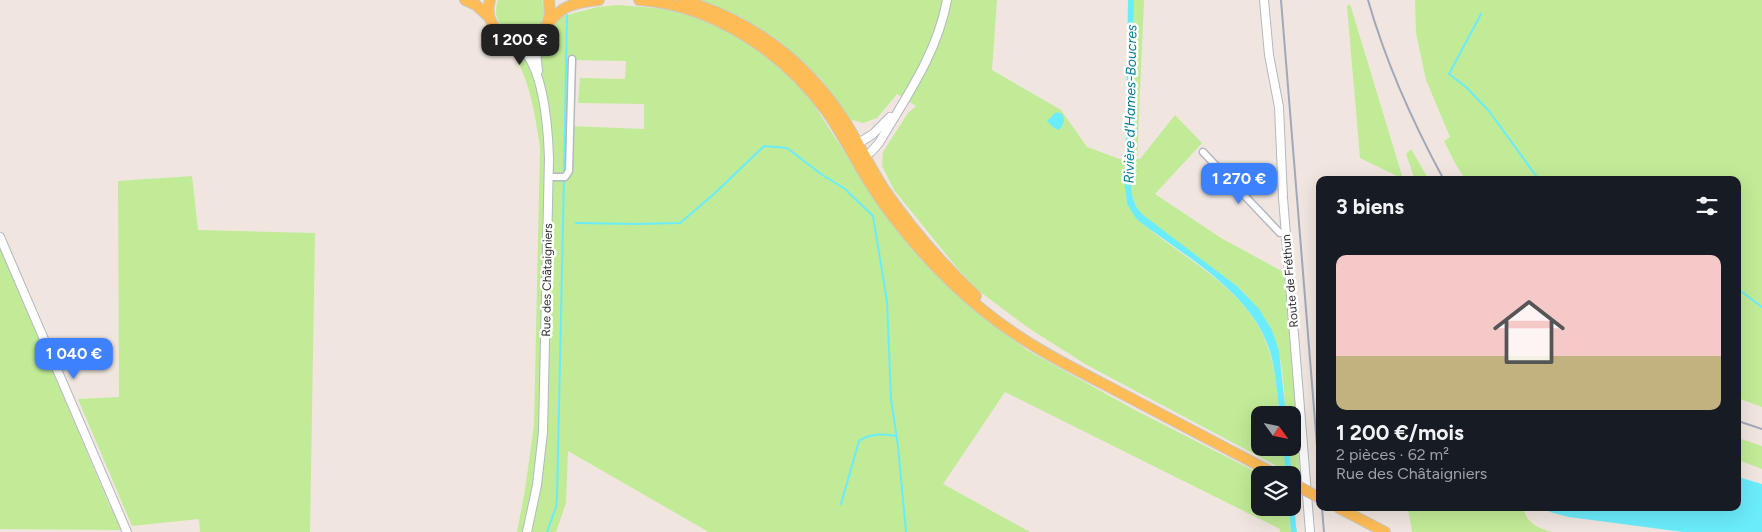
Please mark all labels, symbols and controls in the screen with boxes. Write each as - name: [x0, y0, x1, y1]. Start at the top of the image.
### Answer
- pin: 1 200 €: [474, 23, 566, 66]
- water label: Rivière d'Hames-Boucres: [1121, 24, 1140, 184]
- text: 1 200 €: [492, 30, 548, 49]
- pin: 1 270 €: [1193, 162, 1285, 205]
- text: 1 270 €: [1212, 169, 1266, 188]
- icon: filters: [1693, 192, 1721, 220]
- text: 3 biens: [1336, 194, 1404, 219]
- street label: Rue des Châtaigniers: [539, 223, 555, 337]
- street label: Route de Fréthun: [1279, 234, 1301, 328]
- icon: home: [1484, 287, 1574, 377]
- pin: 1 040 €: [28, 338, 120, 380]
- text: 1 040 €: [46, 344, 102, 363]
- north arrow: [1251, 406, 1301, 456]
- map controls: [1251, 406, 1301, 516]
- text: 1 200 €/mois: [1336, 420, 1464, 445]
- text: 2 pièces · 62 m²: [1336, 445, 1449, 464]
- text: Rue des Châtaigniers: [1336, 464, 1487, 483]
- button: layers: [1251, 466, 1301, 516]

